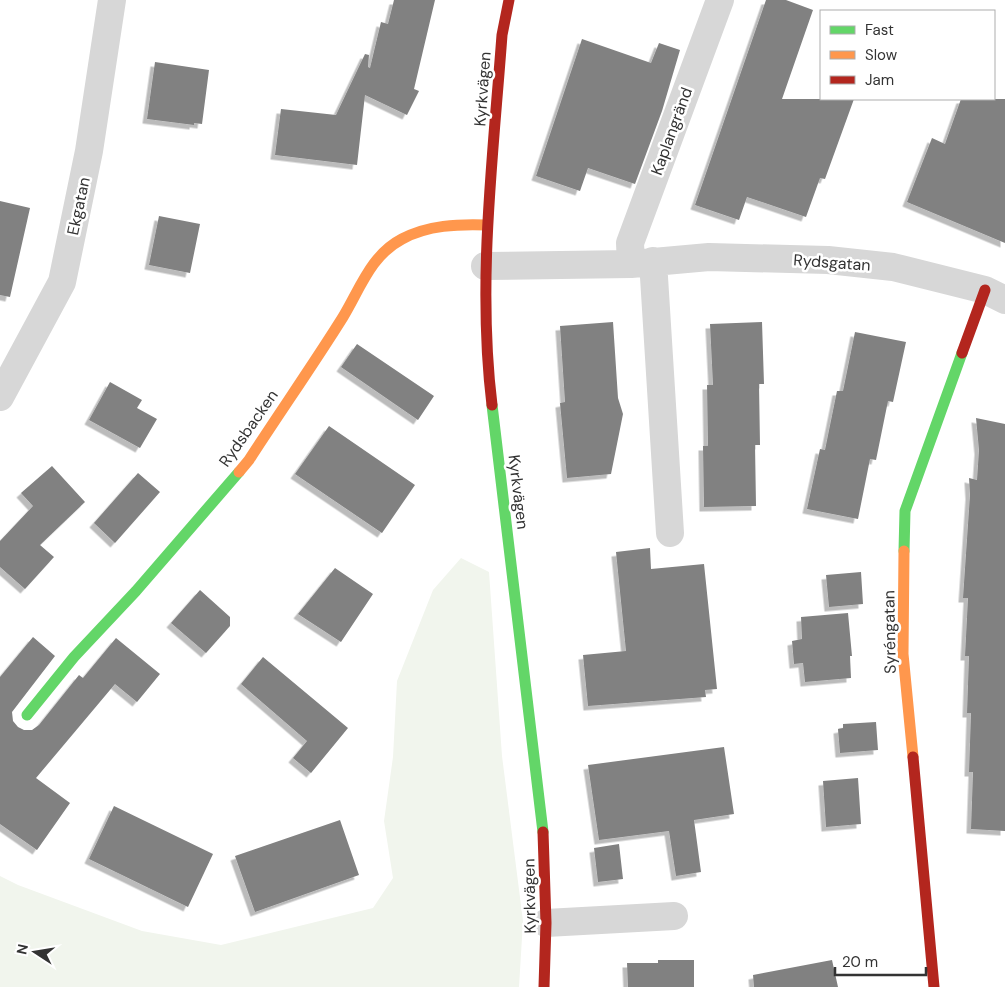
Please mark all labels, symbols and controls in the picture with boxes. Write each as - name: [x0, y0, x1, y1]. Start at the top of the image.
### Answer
- legend: [820, 10, 995, 100]
- text: Fast: [865, 20, 894, 40]
- text: Slow: [865, 45, 898, 65]
- street label: Kyrkvägen: [469, 51, 496, 127]
- text: Jam: [865, 70, 894, 90]
- street label: Kaplangränd: [646, 84, 697, 178]
- street label: Ekgatan: [62, 175, 95, 237]
- street label: Rydsgatan: [793, 249, 871, 276]
- street label: Rydsbacken: [214, 386, 283, 471]
- street label: Kyrkvägen: [504, 454, 533, 531]
- street label: Syréngatan: [878, 590, 901, 674]
- street label: Kyrkvägen: [518, 858, 541, 934]
- north arrow: [10, 927, 60, 977]
- text: N: [12, 942, 32, 956]
- scale bar: [835, 944, 926, 976]
- text: 20 m: [842, 952, 878, 972]

